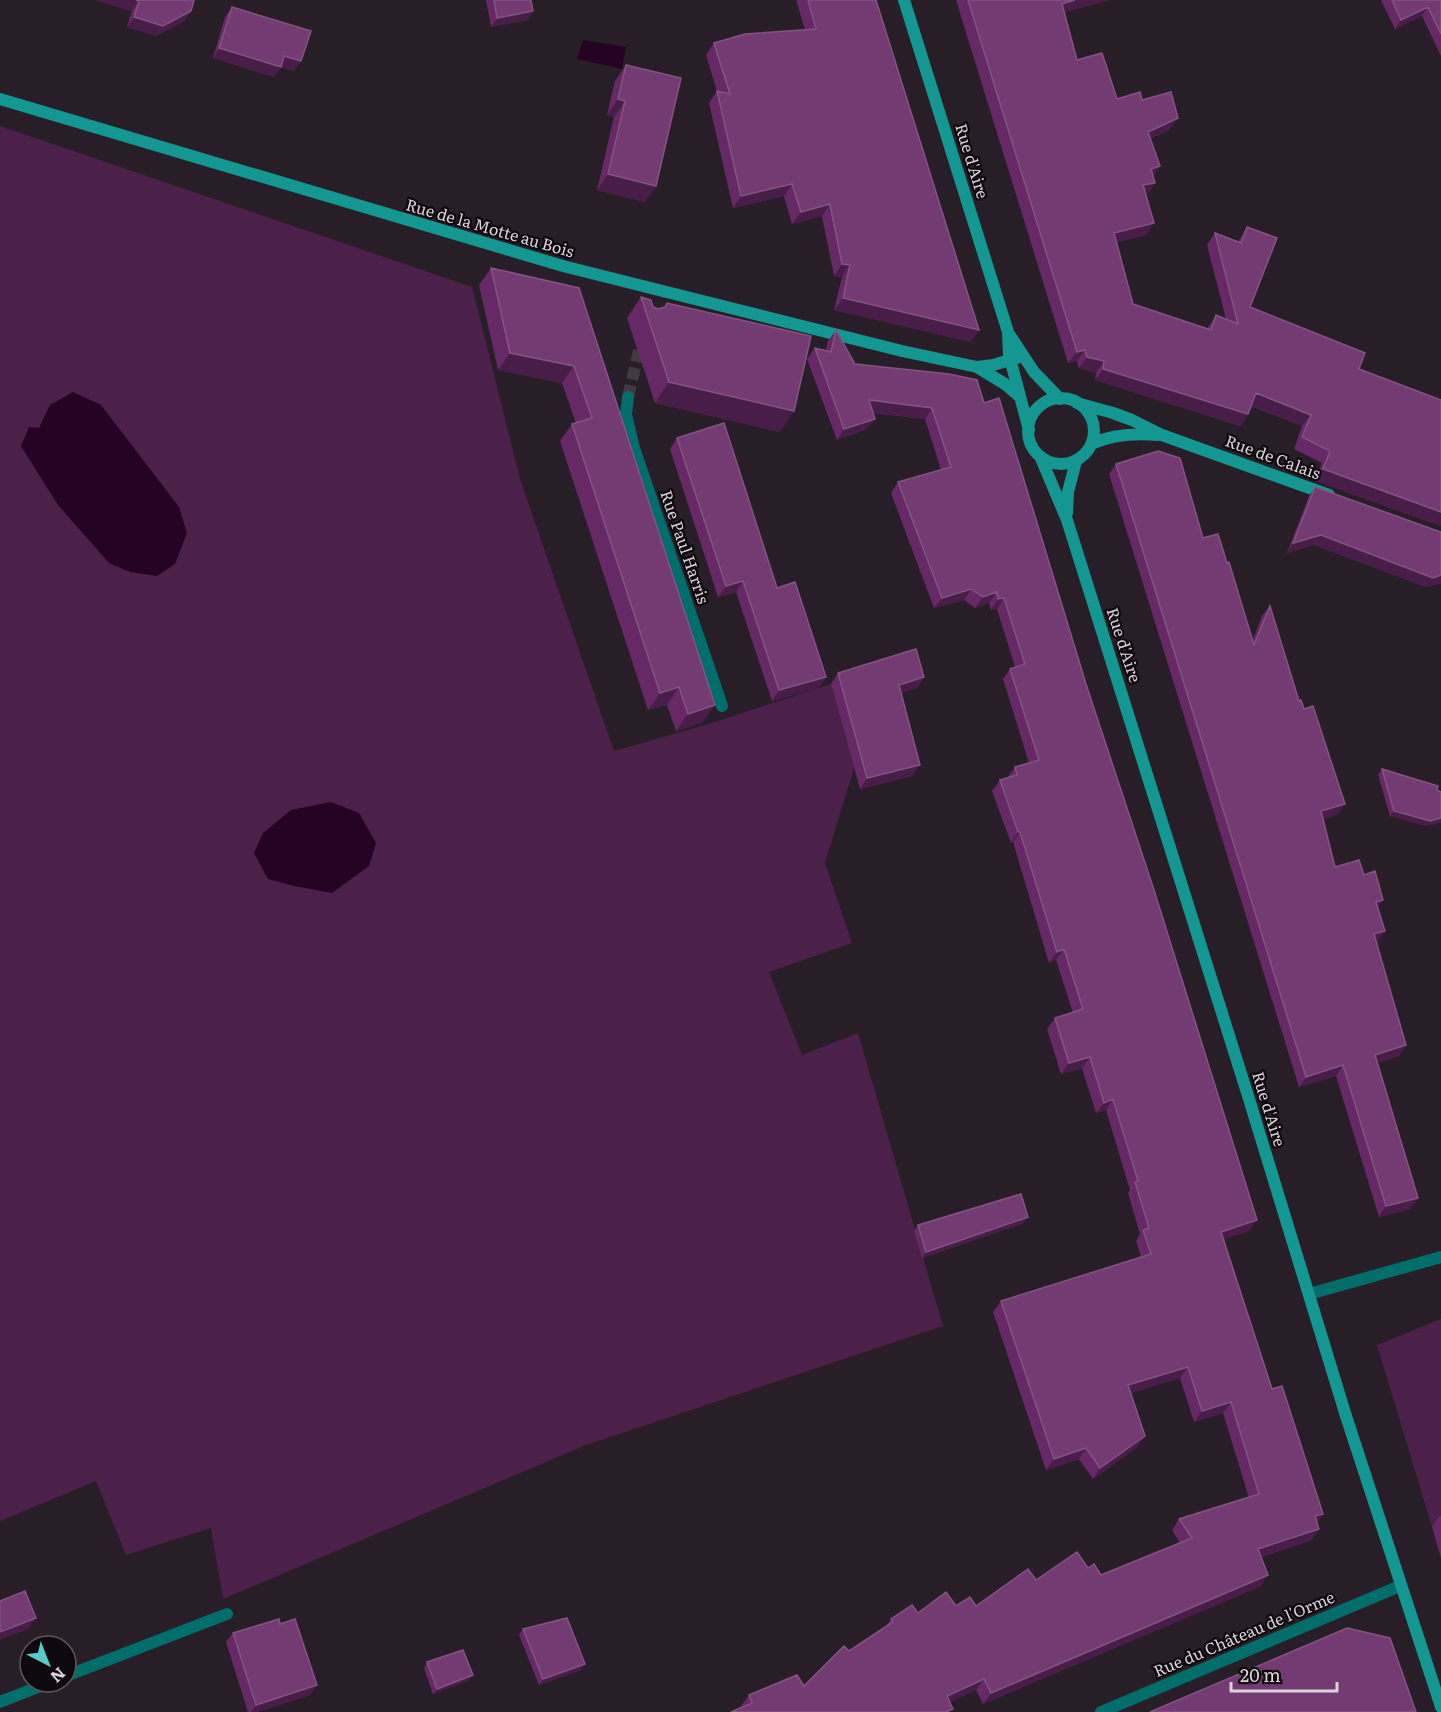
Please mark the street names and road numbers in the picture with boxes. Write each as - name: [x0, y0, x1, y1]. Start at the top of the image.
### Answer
- street label: Rue d'Aire: [950, 120, 996, 201]
- street label: Rue de la Motte au Bois: [403, 192, 577, 263]
- street label: Rue de Calais: [1222, 428, 1324, 484]
- street label: Rue Paul Harris: [655, 487, 717, 607]
- street label: Rue d'Aire: [1102, 604, 1148, 685]
- street label: Rue d'Aire: [1247, 1068, 1293, 1149]
- street label: Rue du Château de l'Orme: [1149, 1584, 1338, 1682]

